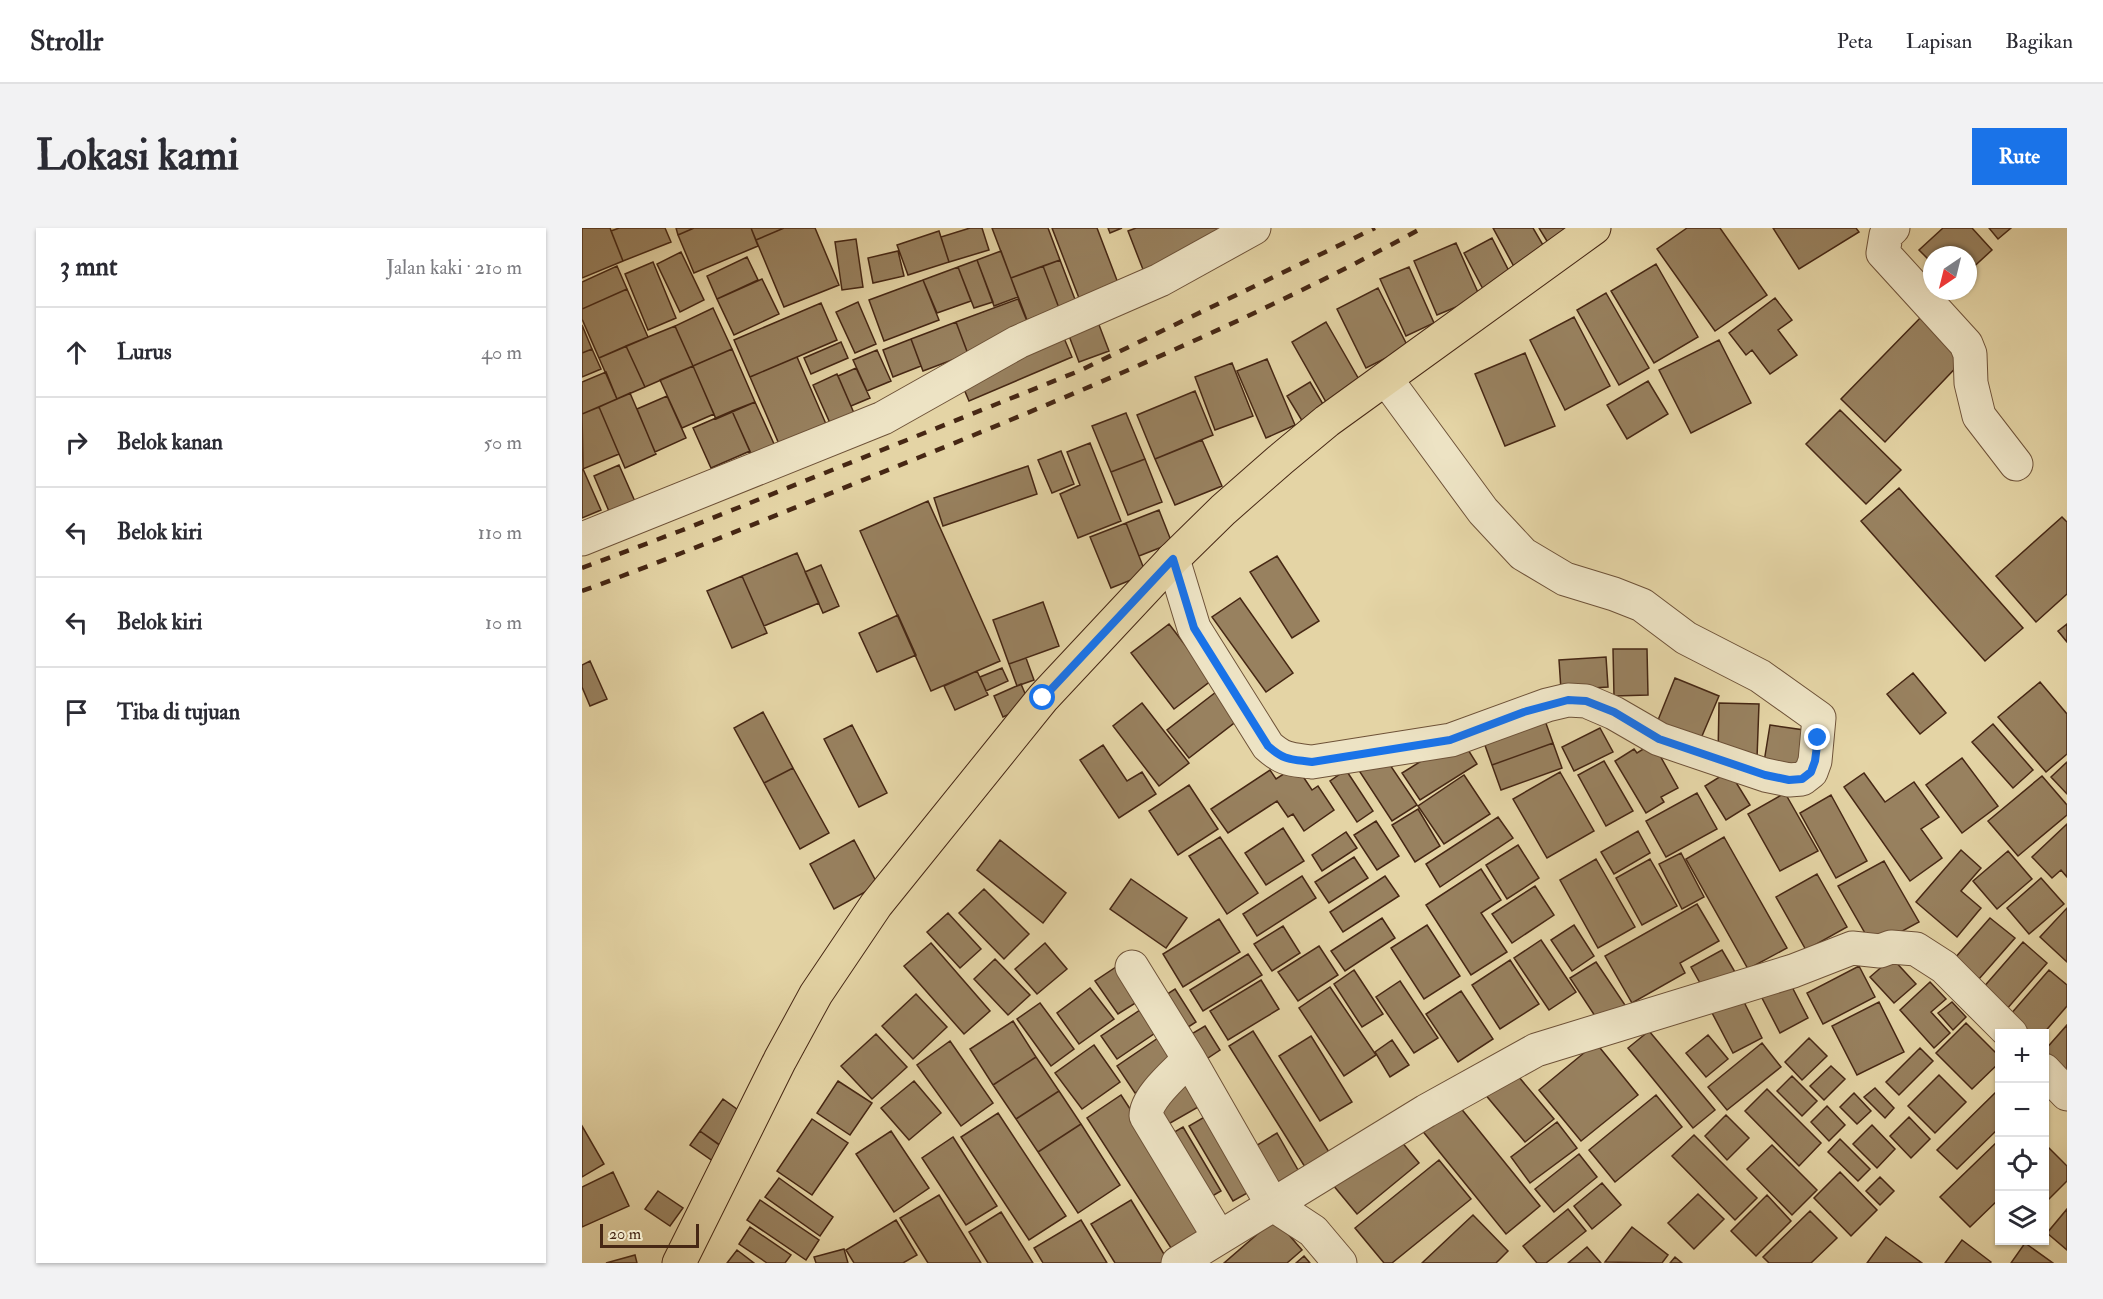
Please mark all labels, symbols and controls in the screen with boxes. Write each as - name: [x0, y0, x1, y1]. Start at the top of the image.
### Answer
- text: Strollr: [30, 24, 103, 59]
- text: Peta: [1837, 28, 1873, 55]
- text: Lapisan: [1906, 28, 1972, 55]
- text: Bagikan: [2005, 28, 2073, 55]
- button: Rute: [1972, 128, 2067, 185]
- text: Lokasi kami: [36, 130, 239, 182]
- north arrow: [1923, 246, 1977, 300]
- text: 3 mnt: [60, 251, 117, 283]
- text: Jalan kaki · 210 m: [386, 255, 522, 280]
- icon: ahead: [60, 336, 93, 369]
- text: Lurus: [117, 338, 171, 366]
- text: 40 m: [481, 340, 522, 365]
- icon: right: [60, 426, 93, 459]
- text: Belok kanan: [117, 428, 223, 456]
- text: 50 m: [483, 430, 522, 455]
- icon: left: [60, 516, 93, 549]
- text: Belok kiri: [117, 518, 202, 546]
- text: 110 m: [478, 520, 522, 545]
- icon: left: [60, 606, 93, 639]
- text: Belok kiri: [117, 608, 202, 636]
- text: 10 m: [485, 610, 522, 635]
- route start: [1029, 684, 1055, 710]
- icon: arrive: [60, 696, 93, 729]
- text: Tiba di tujuan: [117, 698, 240, 726]
- route end: [1804, 724, 1830, 750]
- map controls: [1995, 1029, 2049, 1245]
- button: +: [1995, 1029, 2049, 1083]
- button: −: [1995, 1083, 2049, 1137]
- button: locate: [1995, 1137, 2049, 1191]
- button: layers: [1995, 1191, 2049, 1245]
- scale bar: [600, 1221, 699, 1248]
- text: 20 m: [609, 1224, 641, 1244]

